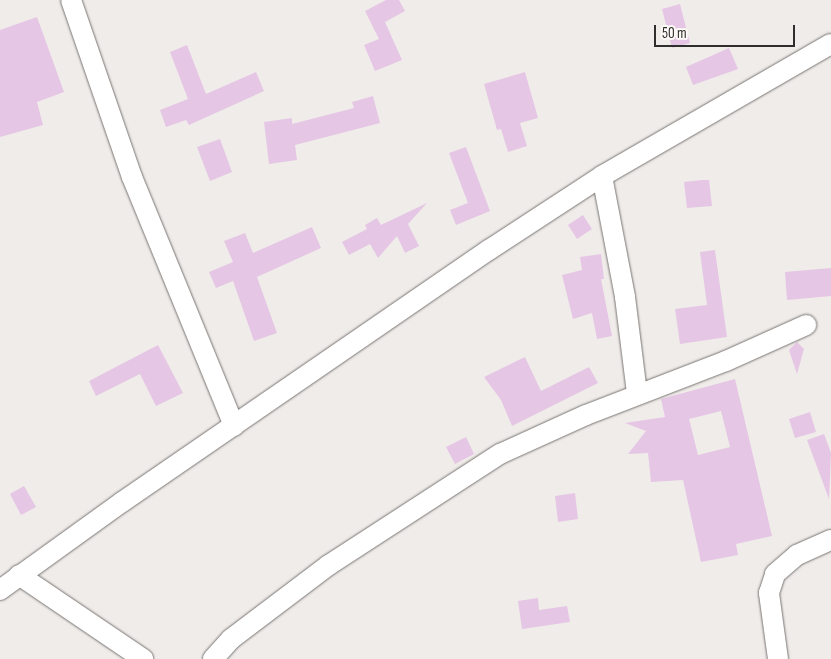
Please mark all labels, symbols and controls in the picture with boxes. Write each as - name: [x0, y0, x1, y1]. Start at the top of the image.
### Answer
- scale bar: [656, 15, 797, 47]
- text: 50 m: [662, 24, 687, 43]

